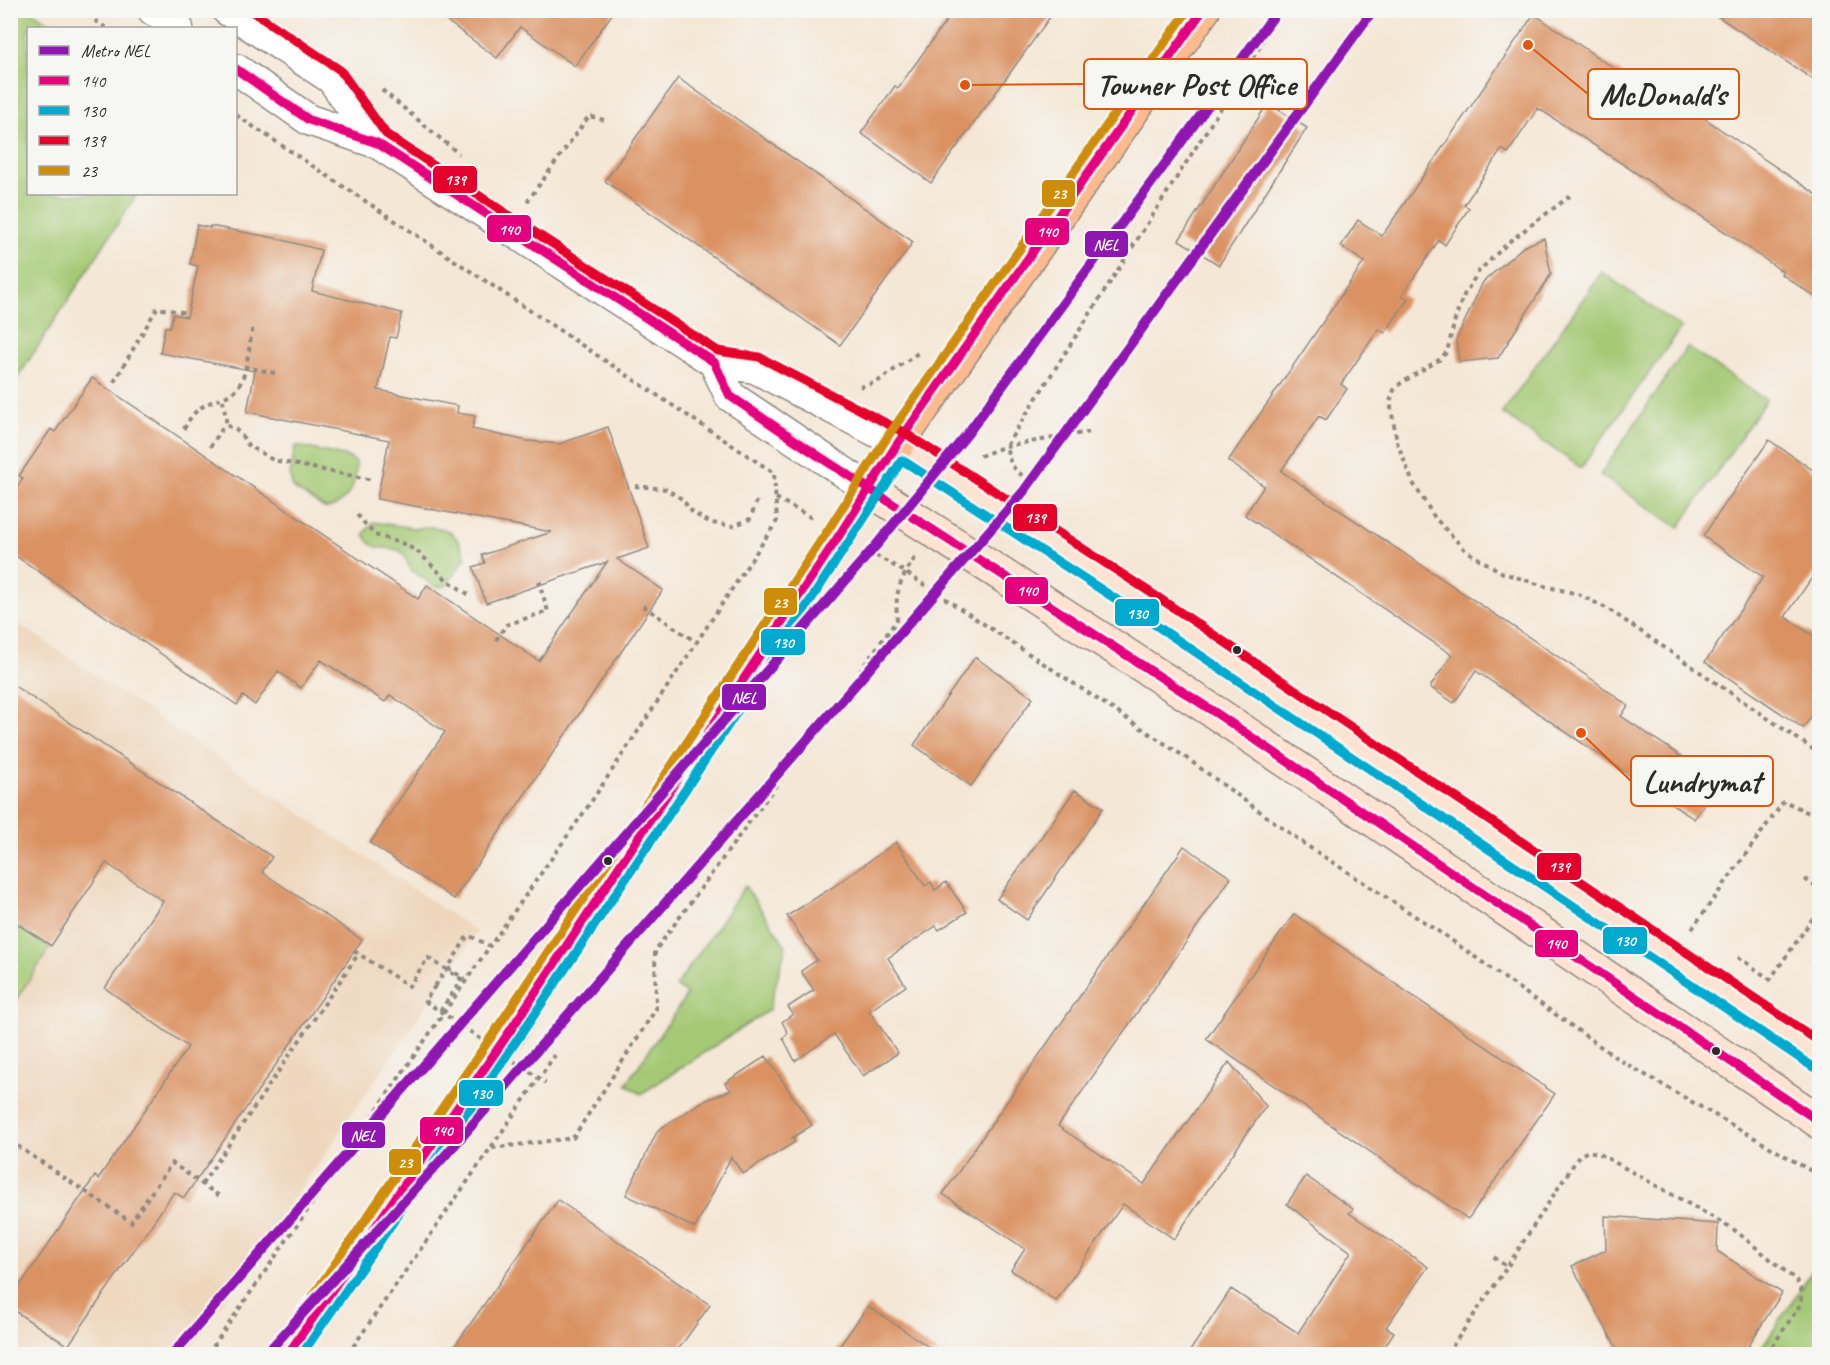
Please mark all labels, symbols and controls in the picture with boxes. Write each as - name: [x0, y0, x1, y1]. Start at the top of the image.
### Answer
- legend: [27, 27, 237, 195]
- text: Metro NEL: [81, 40, 151, 62]
- callout: Towner Post Office: [1084, 59, 1307, 109]
- text: Towner Post Office: [1096, 64, 1299, 105]
- callout: McDonald's: [1588, 69, 1739, 119]
- text: 140: [81, 70, 107, 92]
- text: McDonald's: [1600, 74, 1729, 115]
- text: 130: [81, 100, 107, 122]
- text: 139: [81, 130, 107, 152]
- text: 23: [81, 160, 99, 182]
- line badge: 139: [432, 165, 478, 194]
- text: 139: [444, 170, 468, 190]
- line badge: 23: [1041, 179, 1076, 208]
- text: 23: [1052, 184, 1068, 204]
- line badge: 140: [486, 214, 532, 243]
- line badge: 140: [1024, 217, 1070, 246]
- text: 140: [498, 220, 522, 240]
- text: 140: [1036, 222, 1060, 242]
- line badge: NEL: [1084, 230, 1129, 258]
- text: NEL: [1093, 235, 1120, 255]
- line badge: 139: [1012, 503, 1058, 532]
- text: 139: [1024, 508, 1048, 528]
- line badge: 140: [1004, 576, 1049, 605]
- text: 140: [1016, 581, 1040, 601]
- line badge: 23: [763, 587, 798, 616]
- text: 23: [773, 593, 789, 613]
- line badge: 130: [1114, 598, 1160, 627]
- text: 130: [1126, 604, 1150, 624]
- line badge: 130: [760, 628, 806, 656]
- text: 130: [772, 633, 796, 653]
- unlabelled marker: [1231, 644, 1243, 656]
- line badge: NEL: [721, 683, 767, 711]
- text: NEL: [731, 688, 758, 708]
- callout: Lundrymat: [1631, 756, 1773, 806]
- text: Lundrymat: [1643, 761, 1765, 802]
- line badge: 139: [1536, 852, 1582, 881]
- unlabelled marker: [602, 855, 614, 867]
- text: 139: [1548, 857, 1572, 877]
- line badge: 130: [1602, 926, 1648, 955]
- line badge: 140: [1534, 929, 1579, 958]
- text: 130: [1614, 931, 1638, 951]
- text: 140: [1545, 934, 1569, 954]
- unlabelled marker: [1710, 1045, 1722, 1057]
- line badge: 130: [458, 1079, 504, 1107]
- text: 130: [470, 1084, 494, 1104]
- line badge: 140: [419, 1116, 464, 1145]
- line badge: NEL: [341, 1121, 386, 1149]
- text: 140: [431, 1121, 455, 1141]
- text: NEL: [350, 1126, 377, 1146]
- line badge: 23: [388, 1148, 422, 1176]
- text: 23: [398, 1153, 414, 1173]

